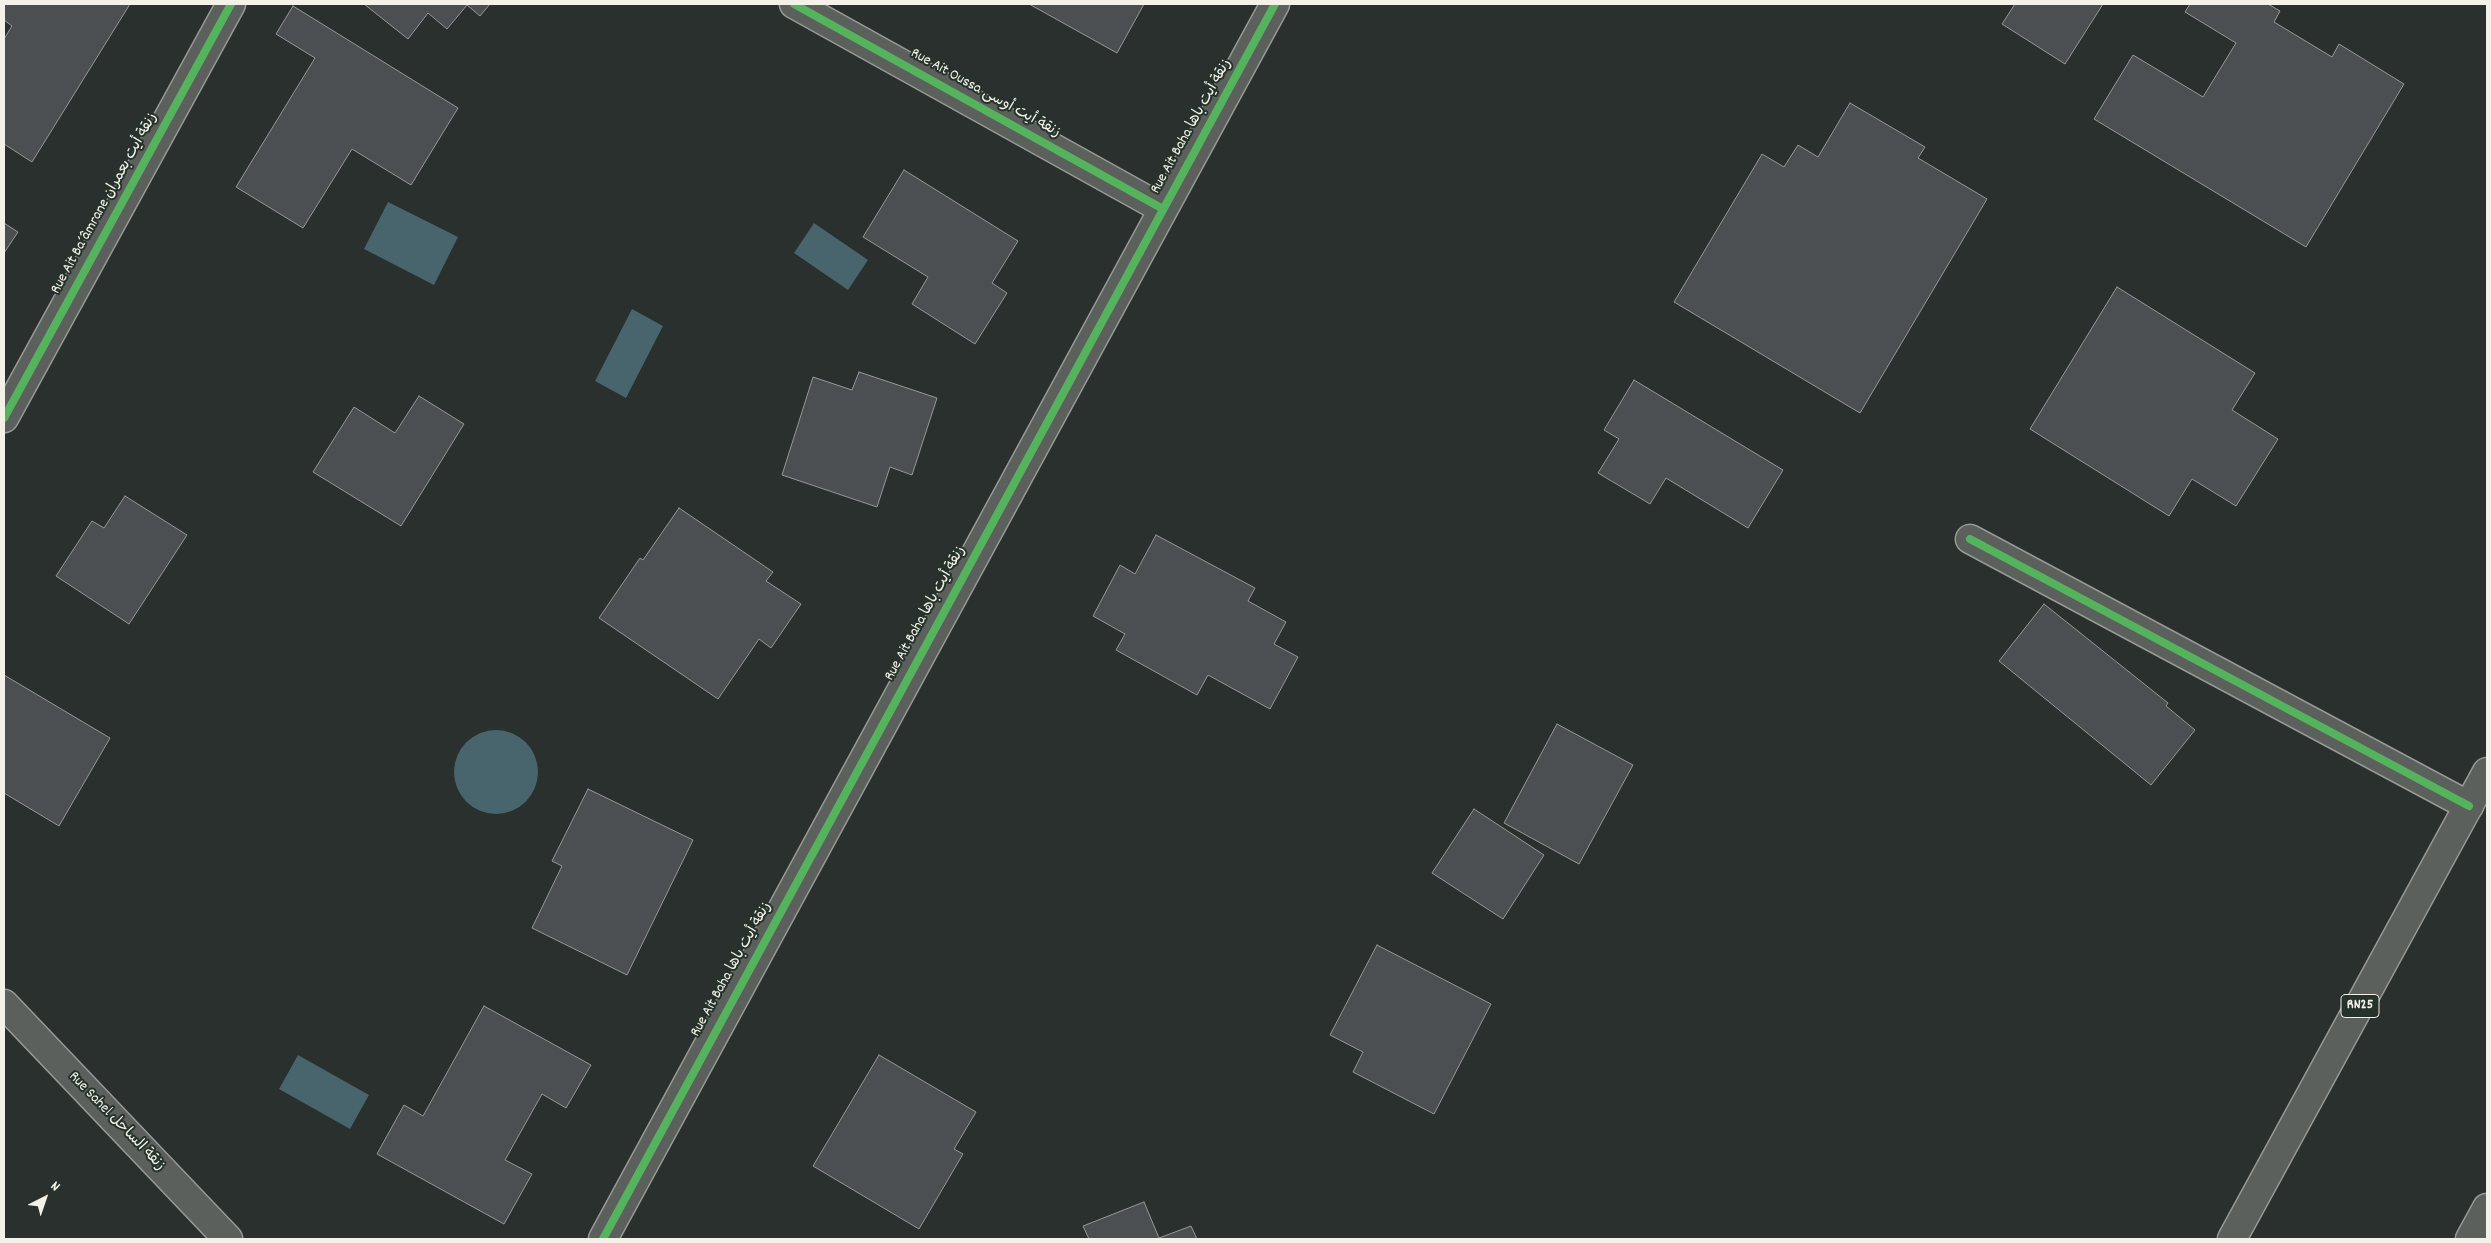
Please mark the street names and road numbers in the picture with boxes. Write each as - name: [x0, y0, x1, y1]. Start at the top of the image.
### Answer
- street label: Rue Ait Oussa زنقة أيت أوسى: [907, 45, 1063, 143]
- street label: Rue Ait Baha زنقة أيت باها: [1148, 57, 1236, 197]
- street label: Rue Ait Ba´âmrane زنقة أيت بعمران: [48, 111, 162, 297]
- street label: Rue Ait Baha زنقة أيت باها: [882, 544, 970, 684]
- street label: Rue Ait Baha زنقة أيت باها: [688, 900, 776, 1040]
- road number: RN25: [2341, 994, 2379, 1018]
- street label: Rue Sahel زنقة الساحل: [64, 1069, 168, 1175]

